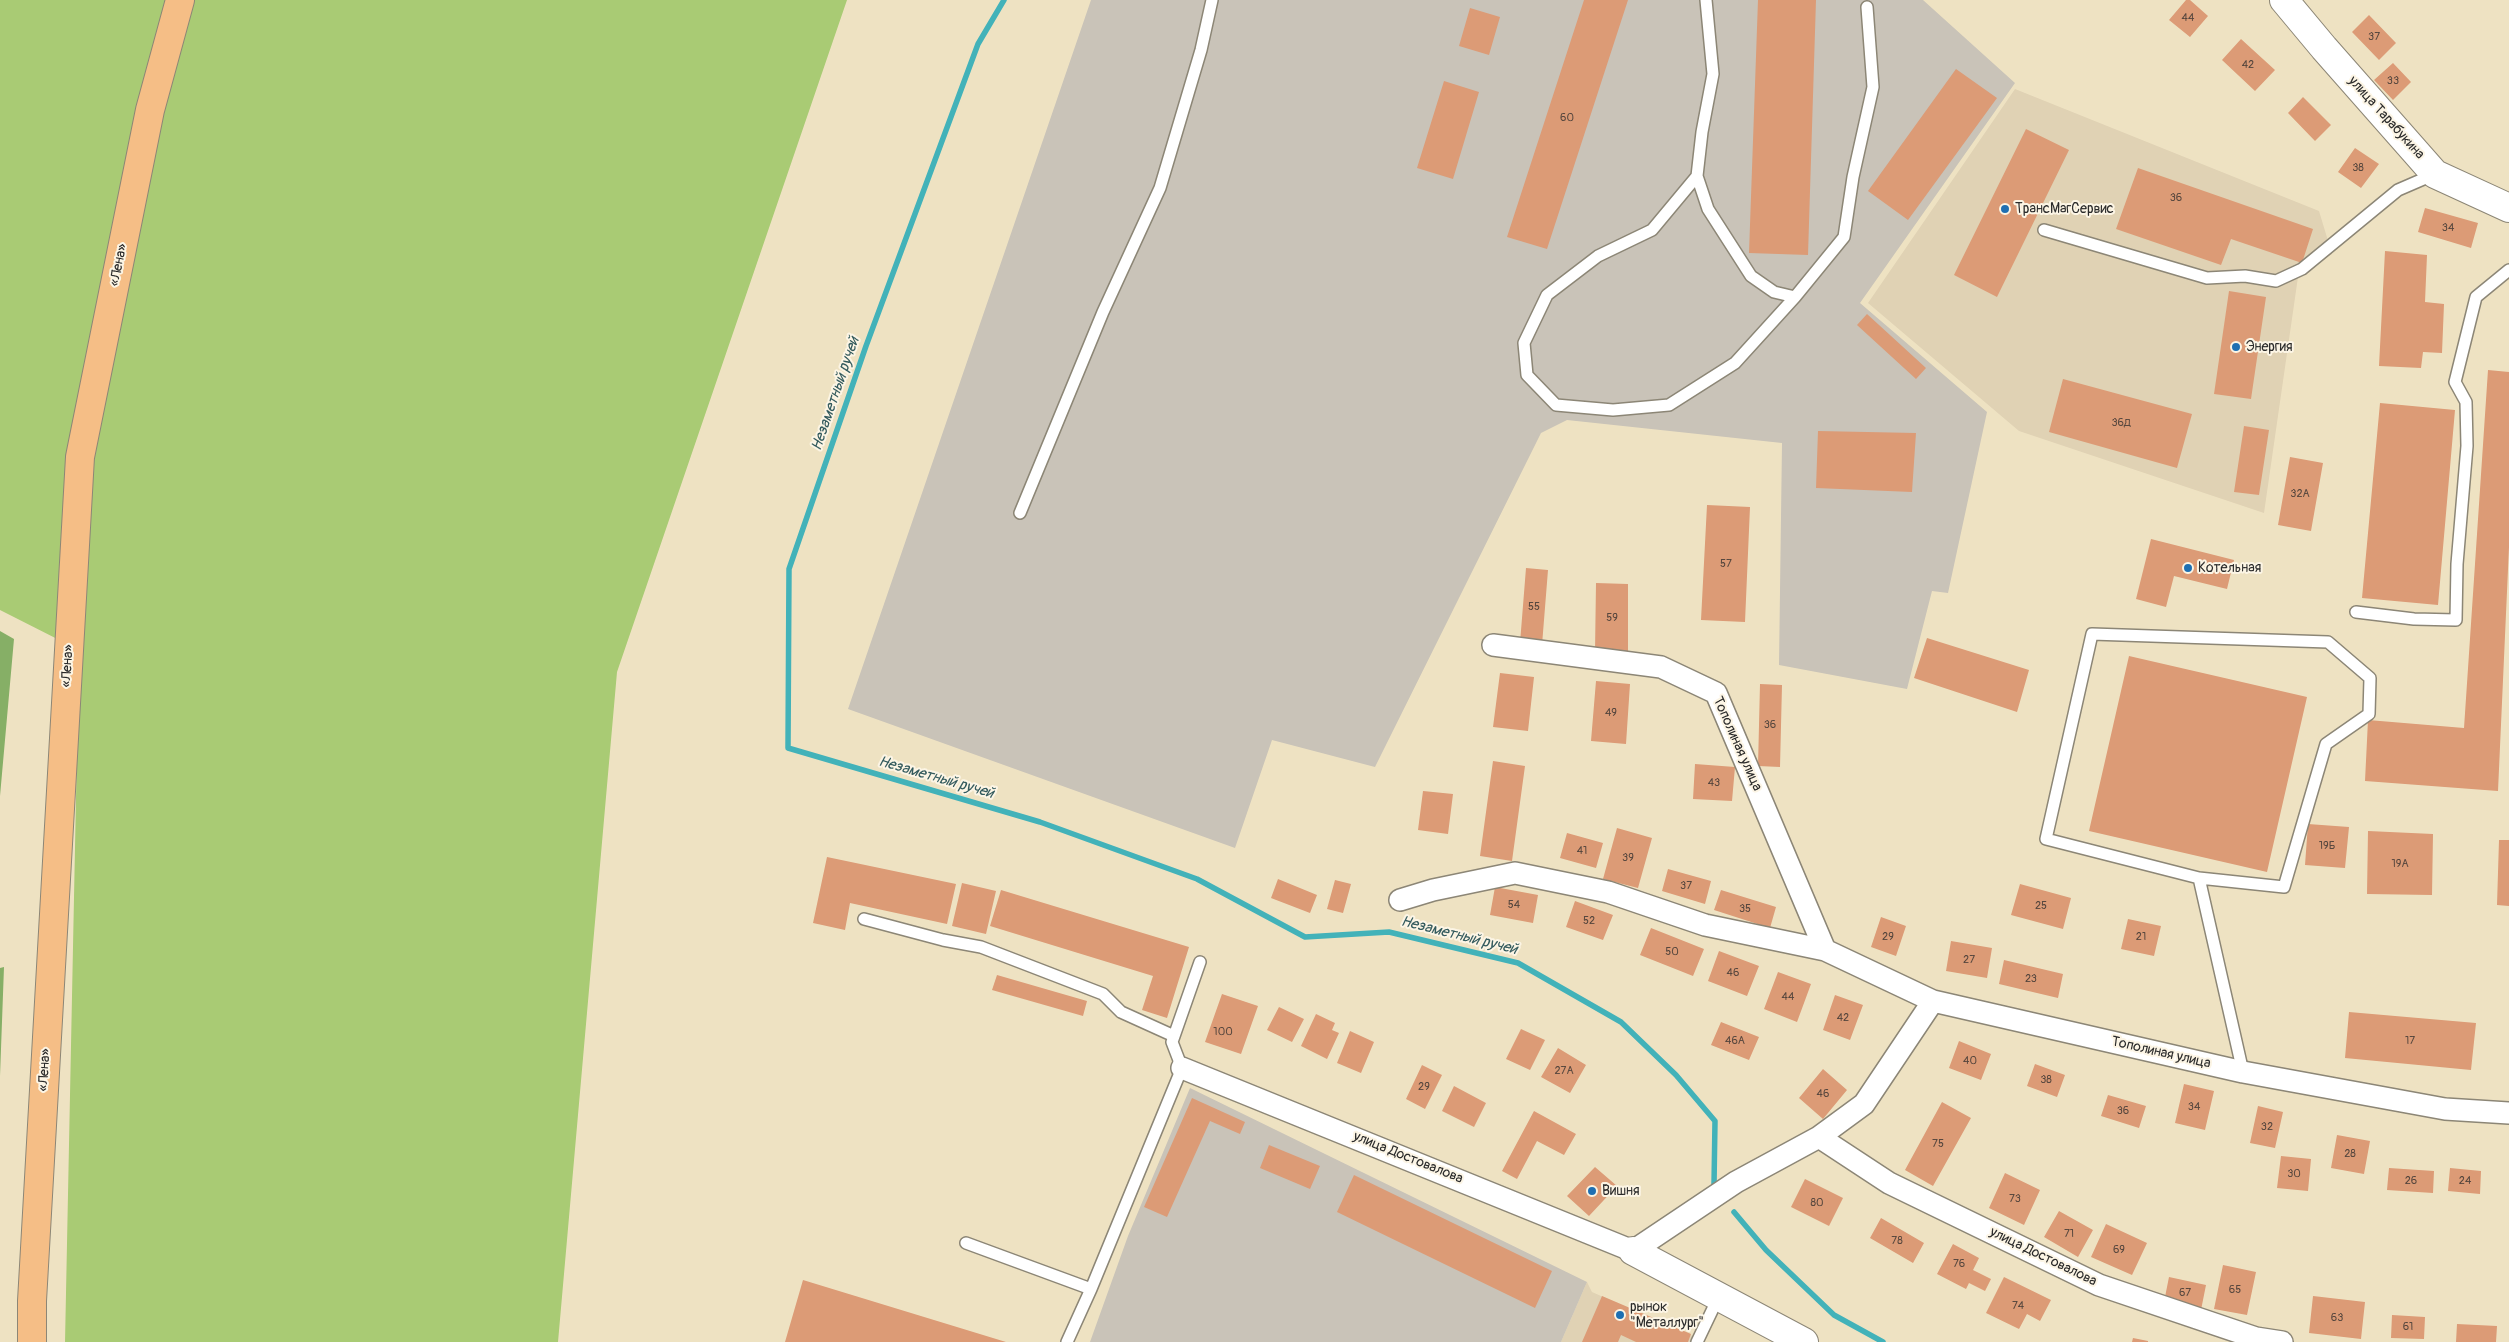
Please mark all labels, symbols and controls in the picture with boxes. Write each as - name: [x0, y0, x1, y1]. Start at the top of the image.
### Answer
- house number: 44: [2182, 11, 2194, 25]
- house number: 37: [2368, 30, 2380, 44]
- house number: 42: [2242, 58, 2254, 72]
- street label: улица Тарабукина: [2344, 73, 2428, 163]
- house number: 33: [2387, 74, 2399, 88]
- house number: 60: [1560, 111, 1574, 125]
- house number: 38: [2352, 161, 2364, 175]
- house number: 36: [2170, 191, 2182, 205]
- place label: ТрансМагСервис: [2015, 201, 2114, 217]
- marker: ТрансМагСервис: [1999, 203, 2011, 215]
- house number: 34: [2442, 221, 2454, 235]
- street label: «Лена»: [107, 242, 131, 288]
- water label: Незаметный ручей: [808, 335, 864, 453]
- place label: Энергия: [2246, 339, 2292, 355]
- marker: Энергия: [2230, 341, 2242, 353]
- house number: 36Д: [2111, 416, 2131, 430]
- house number: 32А: [2290, 487, 2310, 501]
- house number: 57: [1720, 557, 1732, 571]
- place label: Котельная: [2198, 560, 2261, 576]
- marker: Котельная: [2182, 562, 2194, 574]
- house number: 55: [1528, 600, 1540, 614]
- house number: 59: [1606, 611, 1618, 625]
- street label: «Лена»: [58, 644, 78, 688]
- street label: Тополиная улица: [1709, 694, 1765, 794]
- house number: 49: [1605, 706, 1617, 720]
- house number: 36: [1764, 718, 1776, 732]
- water label: Незаметный ручей: [876, 753, 996, 803]
- house number: 43: [1708, 776, 1720, 790]
- house number: 19Б: [2319, 839, 2335, 853]
- house number: 41: [1577, 844, 1587, 858]
- house number: 39: [1622, 851, 1634, 865]
- house number: 19А: [2391, 857, 2409, 871]
- house number: 37: [1680, 879, 1692, 893]
- house number: 54: [1508, 898, 1520, 912]
- house number: 25: [2035, 899, 2047, 913]
- house number: 35: [1739, 902, 1751, 916]
- water label: Незаметный ручей: [1399, 913, 1519, 959]
- house number: 52: [1583, 914, 1595, 928]
- house number: 29: [1882, 930, 1894, 944]
- house number: 21: [2136, 930, 2146, 944]
- house number: 50: [1665, 945, 1679, 959]
- house number: 27: [1963, 953, 1975, 967]
- house number: 46: [1727, 966, 1739, 980]
- house number: 23: [2025, 972, 2037, 986]
- house number: 44: [1782, 990, 1794, 1004]
- house number: 42: [1837, 1011, 1849, 1025]
- house number: 100: [1213, 1025, 1233, 1039]
- street label: Тополиная улица: [2110, 1033, 2212, 1073]
- house number: 46А: [1725, 1034, 1745, 1048]
- house number: 17: [2405, 1034, 2415, 1048]
- street label: «Лена»: [35, 1048, 55, 1092]
- house number: 40: [1963, 1054, 1977, 1068]
- house number: 27А: [1554, 1064, 1574, 1078]
- house number: 38: [2040, 1073, 2052, 1087]
- house number: 29: [1418, 1080, 1430, 1094]
- house number: 46: [1817, 1087, 1829, 1101]
- house number: 34: [2188, 1100, 2200, 1114]
- house number: 36: [2117, 1104, 2129, 1118]
- house number: 32: [2261, 1120, 2273, 1134]
- street label: улица Достовалова: [1351, 1128, 1465, 1188]
- house number: 75: [1932, 1137, 1944, 1151]
- house number: 28: [2344, 1147, 2356, 1161]
- house number: 30: [2287, 1167, 2301, 1181]
- house number: 26: [2405, 1174, 2417, 1188]
- house number: 24: [2459, 1174, 2471, 1188]
- place label: Вишня: [1602, 1183, 1640, 1199]
- marker: Вишня: [1586, 1185, 1598, 1197]
- house number: 73: [2009, 1192, 2021, 1206]
- house number: 80: [1810, 1196, 1824, 1210]
- street label: улица Достовалова: [1987, 1224, 2099, 1290]
- house number: 71: [2064, 1227, 2074, 1241]
- house number: 78: [1891, 1234, 1903, 1248]
- house number: 69: [2113, 1243, 2125, 1257]
- house number: 76: [1953, 1257, 1965, 1271]
- house number: 65: [2229, 1283, 2241, 1297]
- house number: 67: [2179, 1286, 2191, 1300]
- place label: рынок "Металлург": [1630, 1299, 1704, 1331]
- house number: 74: [2012, 1299, 2024, 1313]
- marker: рынок "Металлург": [1614, 1309, 1626, 1321]
- house number: 63: [2331, 1311, 2343, 1325]
- house number: 61: [2403, 1320, 2413, 1334]

